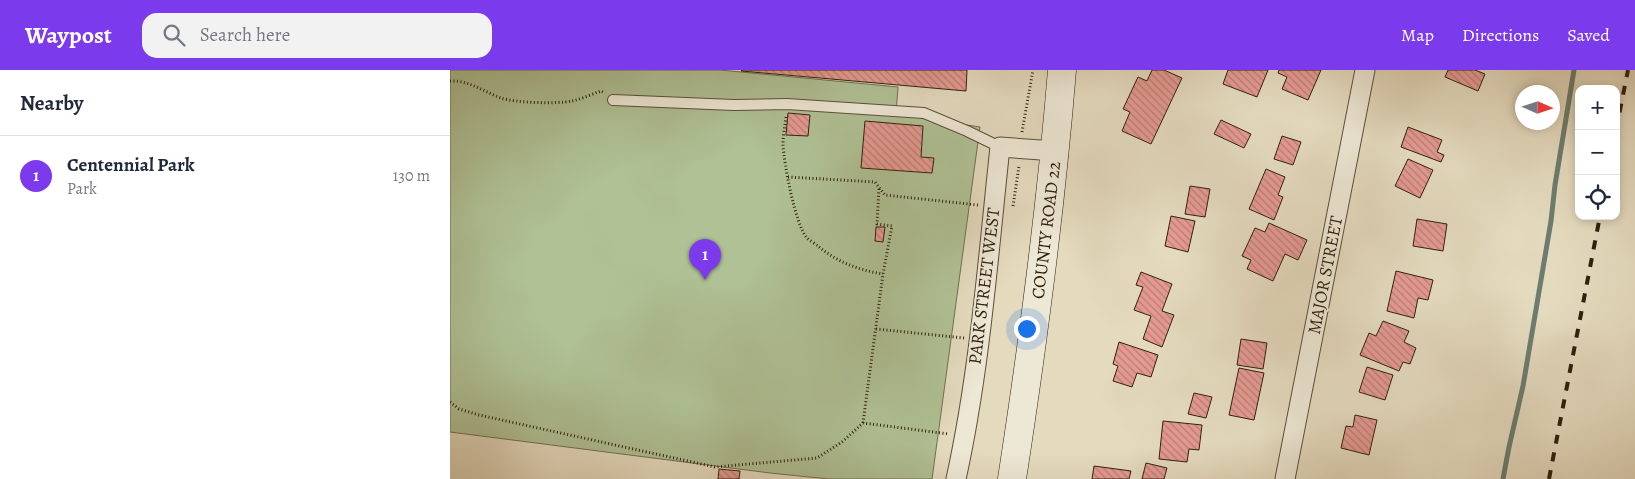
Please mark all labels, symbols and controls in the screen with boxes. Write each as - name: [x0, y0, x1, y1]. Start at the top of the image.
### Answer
- search box: [142, 13, 492, 58]
- text: Waypost: [25, 19, 112, 51]
- icon: search: [160, 21, 188, 49]
- text: Search here: [200, 22, 290, 48]
- text: Map: [1401, 23, 1434, 47]
- text: Directions: [1462, 23, 1539, 47]
- text: Saved: [1567, 23, 1610, 47]
- north arrow: [1515, 85, 1560, 130]
- map controls: [1575, 85, 1620, 220]
- button: +: [1575, 85, 1620, 130]
- text: Nearby: [20, 89, 83, 117]
- button: −: [1575, 130, 1620, 175]
- text: Centennial Park: [67, 152, 195, 178]
- street label: COUNTY ROAD 22: [1026, 159, 1066, 300]
- text: 1: [33, 165, 39, 187]
- text: 130 m: [393, 165, 430, 187]
- button: locate: [1575, 175, 1620, 220]
- text: Park: [67, 178, 97, 200]
- street label: PARK STREET WEST: [962, 206, 1006, 366]
- street label: MAJOR STREET: [1302, 214, 1348, 336]
- pin: 1: [689, 239, 721, 280]
- your location: [1014, 316, 1040, 342]

